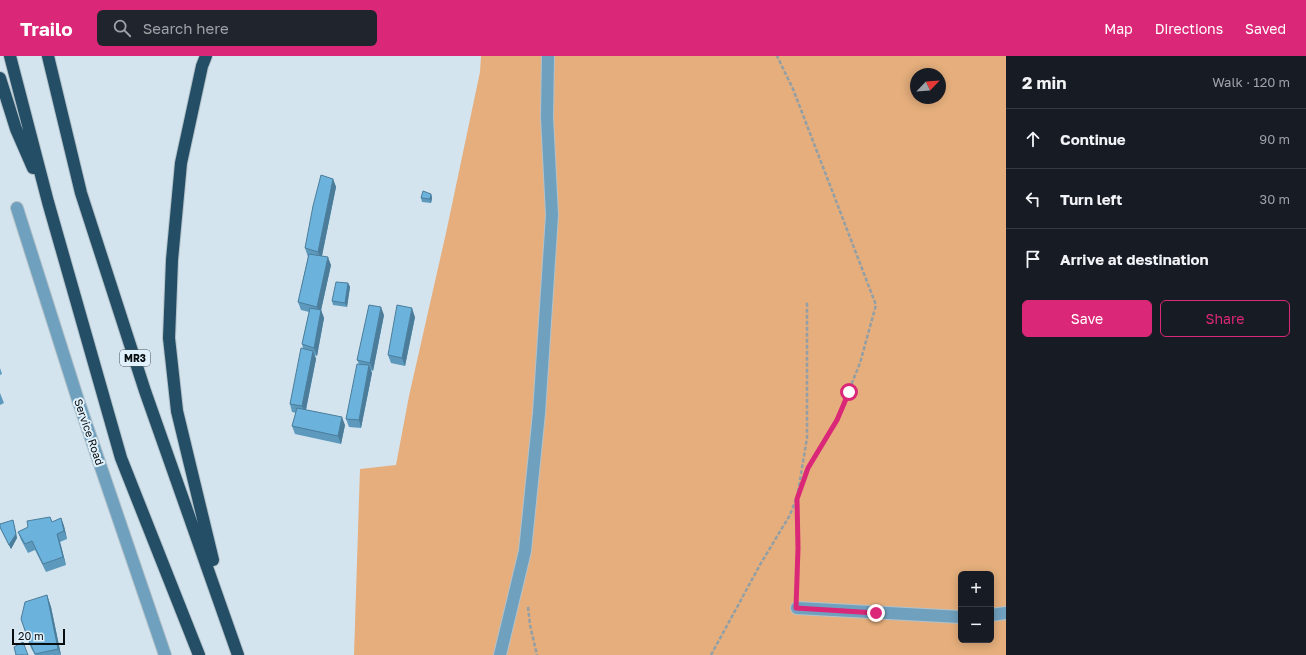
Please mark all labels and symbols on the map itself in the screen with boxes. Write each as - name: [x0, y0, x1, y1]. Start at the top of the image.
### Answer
- north arrow: [910, 68, 946, 104]
- road number: MR3: [120, 350, 150, 366]
- route start: [840, 383, 858, 401]
- street label: Service Road: [72, 397, 107, 467]
- route end: [867, 604, 885, 622]
- scale bar: [12, 627, 65, 646]

